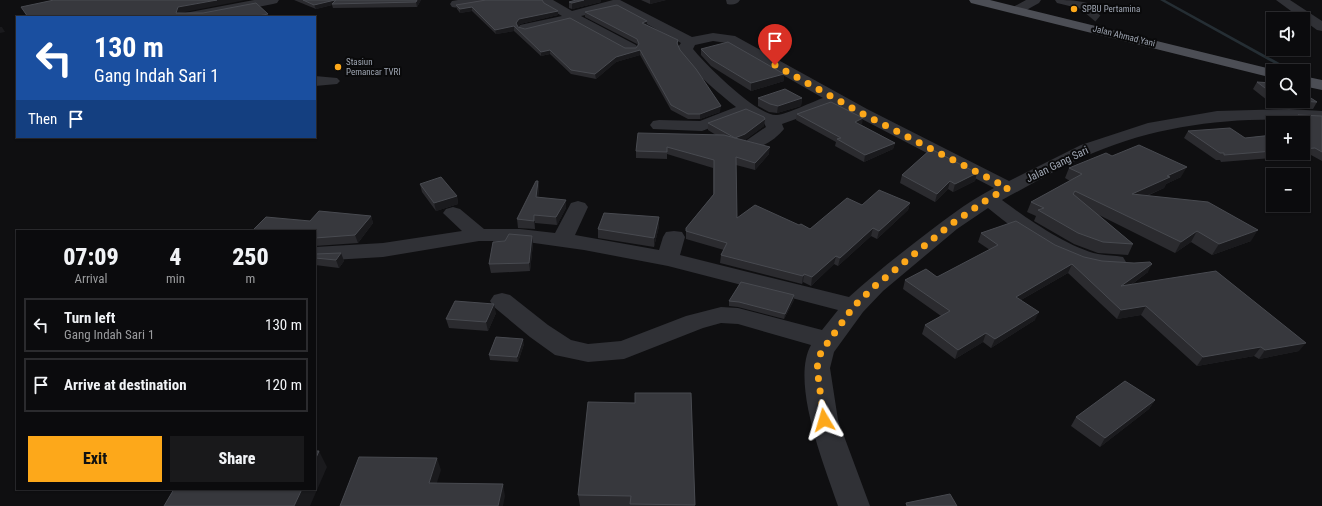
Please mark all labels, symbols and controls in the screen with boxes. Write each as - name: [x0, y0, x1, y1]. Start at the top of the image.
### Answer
- marker: SPBU Pertamina: [1069, 4, 1079, 14]
- place label: SPBU Pertamina: [1082, 4, 1140, 14]
- map controls: [1266, 12, 1310, 212]
- button: sound: [1266, 12, 1310, 56]
- street label: Jalan Ahmad Yani: [1092, 23, 1156, 49]
- pin: [758, 24, 792, 65]
- icon: arrive: [764, 30, 786, 52]
- text: 130 m: [94, 31, 164, 64]
- icon: left: [28, 32, 80, 84]
- place label: Stasiun Pemancar TVRI: [346, 57, 401, 77]
- marker: Stasiun Pemancar TVRI: [333, 62, 343, 72]
- button: search: [1266, 64, 1310, 108]
- text: Gang Indah Sari 1: [94, 65, 219, 86]
- icon: arrive: [65, 108, 87, 130]
- text: Then: [28, 110, 57, 128]
- button: +: [1266, 116, 1310, 160]
- street label: Jalan Gang Sari: [1024, 144, 1091, 185]
- button: −: [1266, 168, 1310, 212]
- text: 07:09: [63, 243, 119, 271]
- text: 4: [169, 243, 182, 271]
- text: 250: [232, 243, 269, 271]
- text: Arrival: [74, 271, 108, 286]
- text: min: [166, 271, 185, 286]
- text: m: [246, 271, 255, 286]
- text: Turn left: [64, 309, 115, 327]
- icon: left: [30, 314, 52, 336]
- text: 130 m: [265, 316, 302, 334]
- text: Gang Indah Sari 1: [64, 327, 154, 342]
- icon: arrive: [30, 374, 52, 396]
- text: Arrive at destination: [64, 376, 187, 394]
- text: 120 m: [265, 376, 302, 394]
- position arrow: [803, 399, 845, 441]
- button: Exit: [28, 436, 162, 482]
- button: Share: [170, 436, 304, 482]

